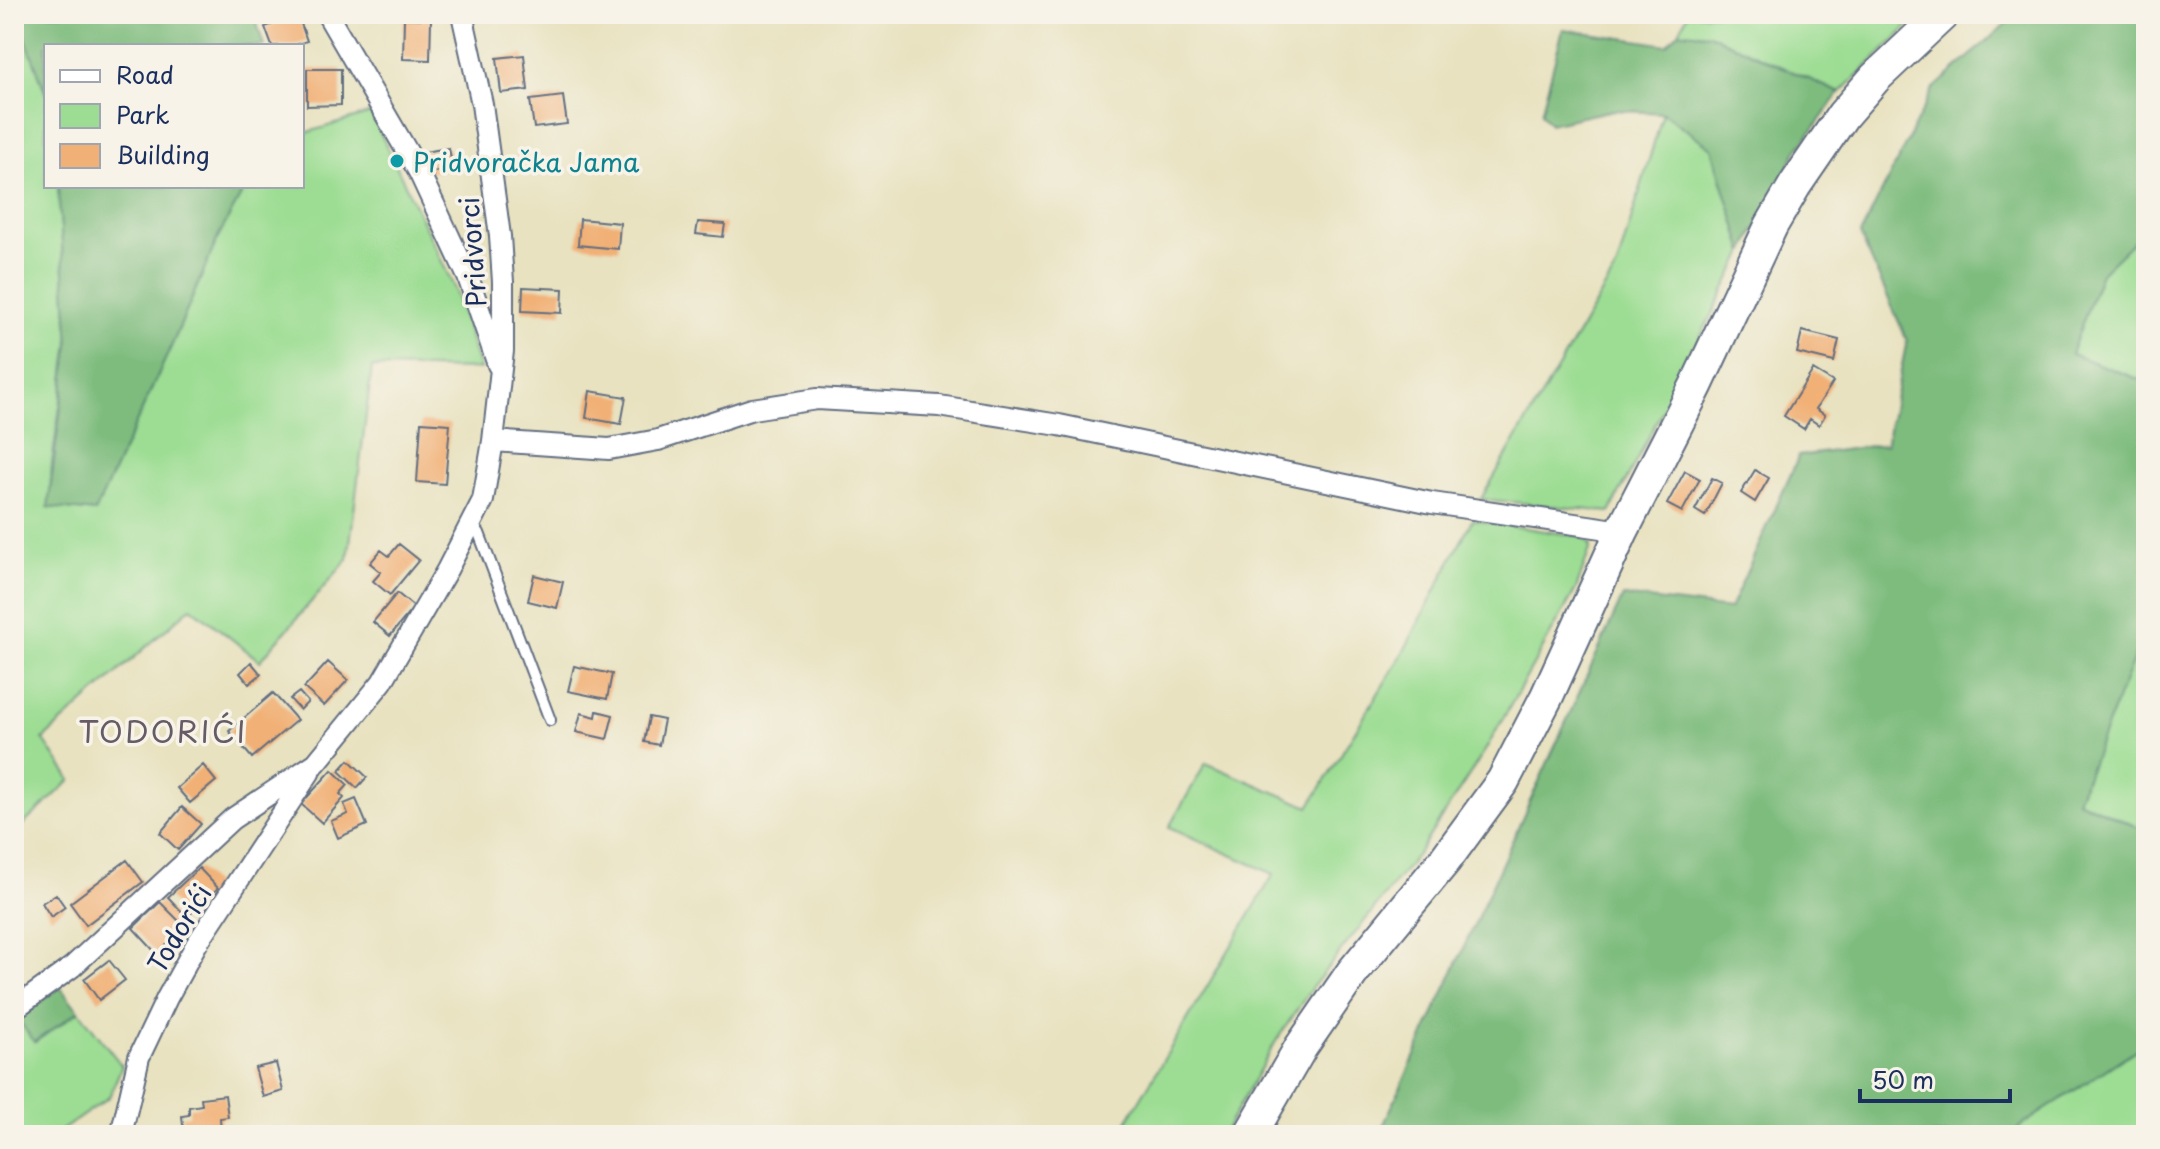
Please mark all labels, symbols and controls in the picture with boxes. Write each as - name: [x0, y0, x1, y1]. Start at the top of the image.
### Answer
- legend: [44, 44, 304, 188]
- text: Road: [116, 56, 174, 92]
- text: Park: [116, 96, 170, 132]
- text: Building: [116, 136, 210, 172]
- place label: Pridvoračka Jama: [413, 142, 640, 181]
- marker: Pridvoračka Jama: [388, 152, 406, 170]
- street label: Pridvorci: [449, 196, 495, 308]
- district label: TODORIĆI: [78, 708, 248, 753]
- street label: Todorići: [137, 876, 221, 980]
- scale bar: [1860, 1053, 2010, 1103]
- text: 50 m: [1872, 1061, 1934, 1097]

